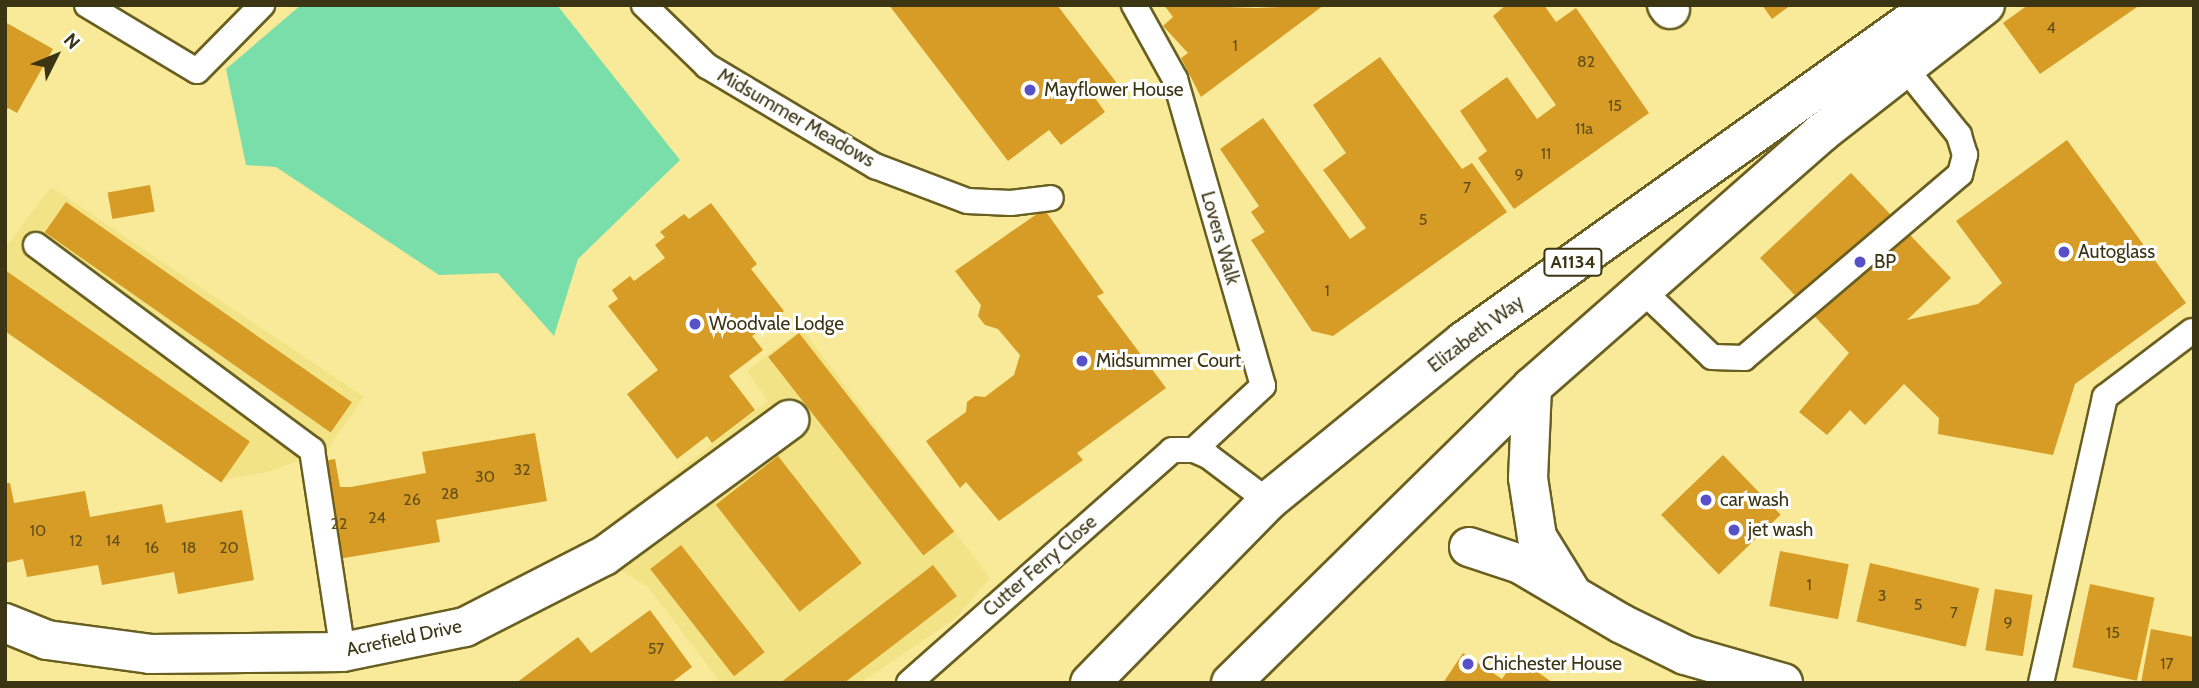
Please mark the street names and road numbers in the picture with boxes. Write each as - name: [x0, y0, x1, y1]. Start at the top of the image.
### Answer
- street label: Midsummer Meadows: [713, 64, 879, 172]
- street label: Lovers Walk: [1196, 189, 1244, 287]
- road number: A1134: [1543, 248, 1603, 276]
- street label: Elizabeth Way: [1424, 291, 1528, 377]
- street label: Cutter Ferry Close: [979, 511, 1101, 621]
- street label: Acrefield Drive: [344, 615, 464, 661]

